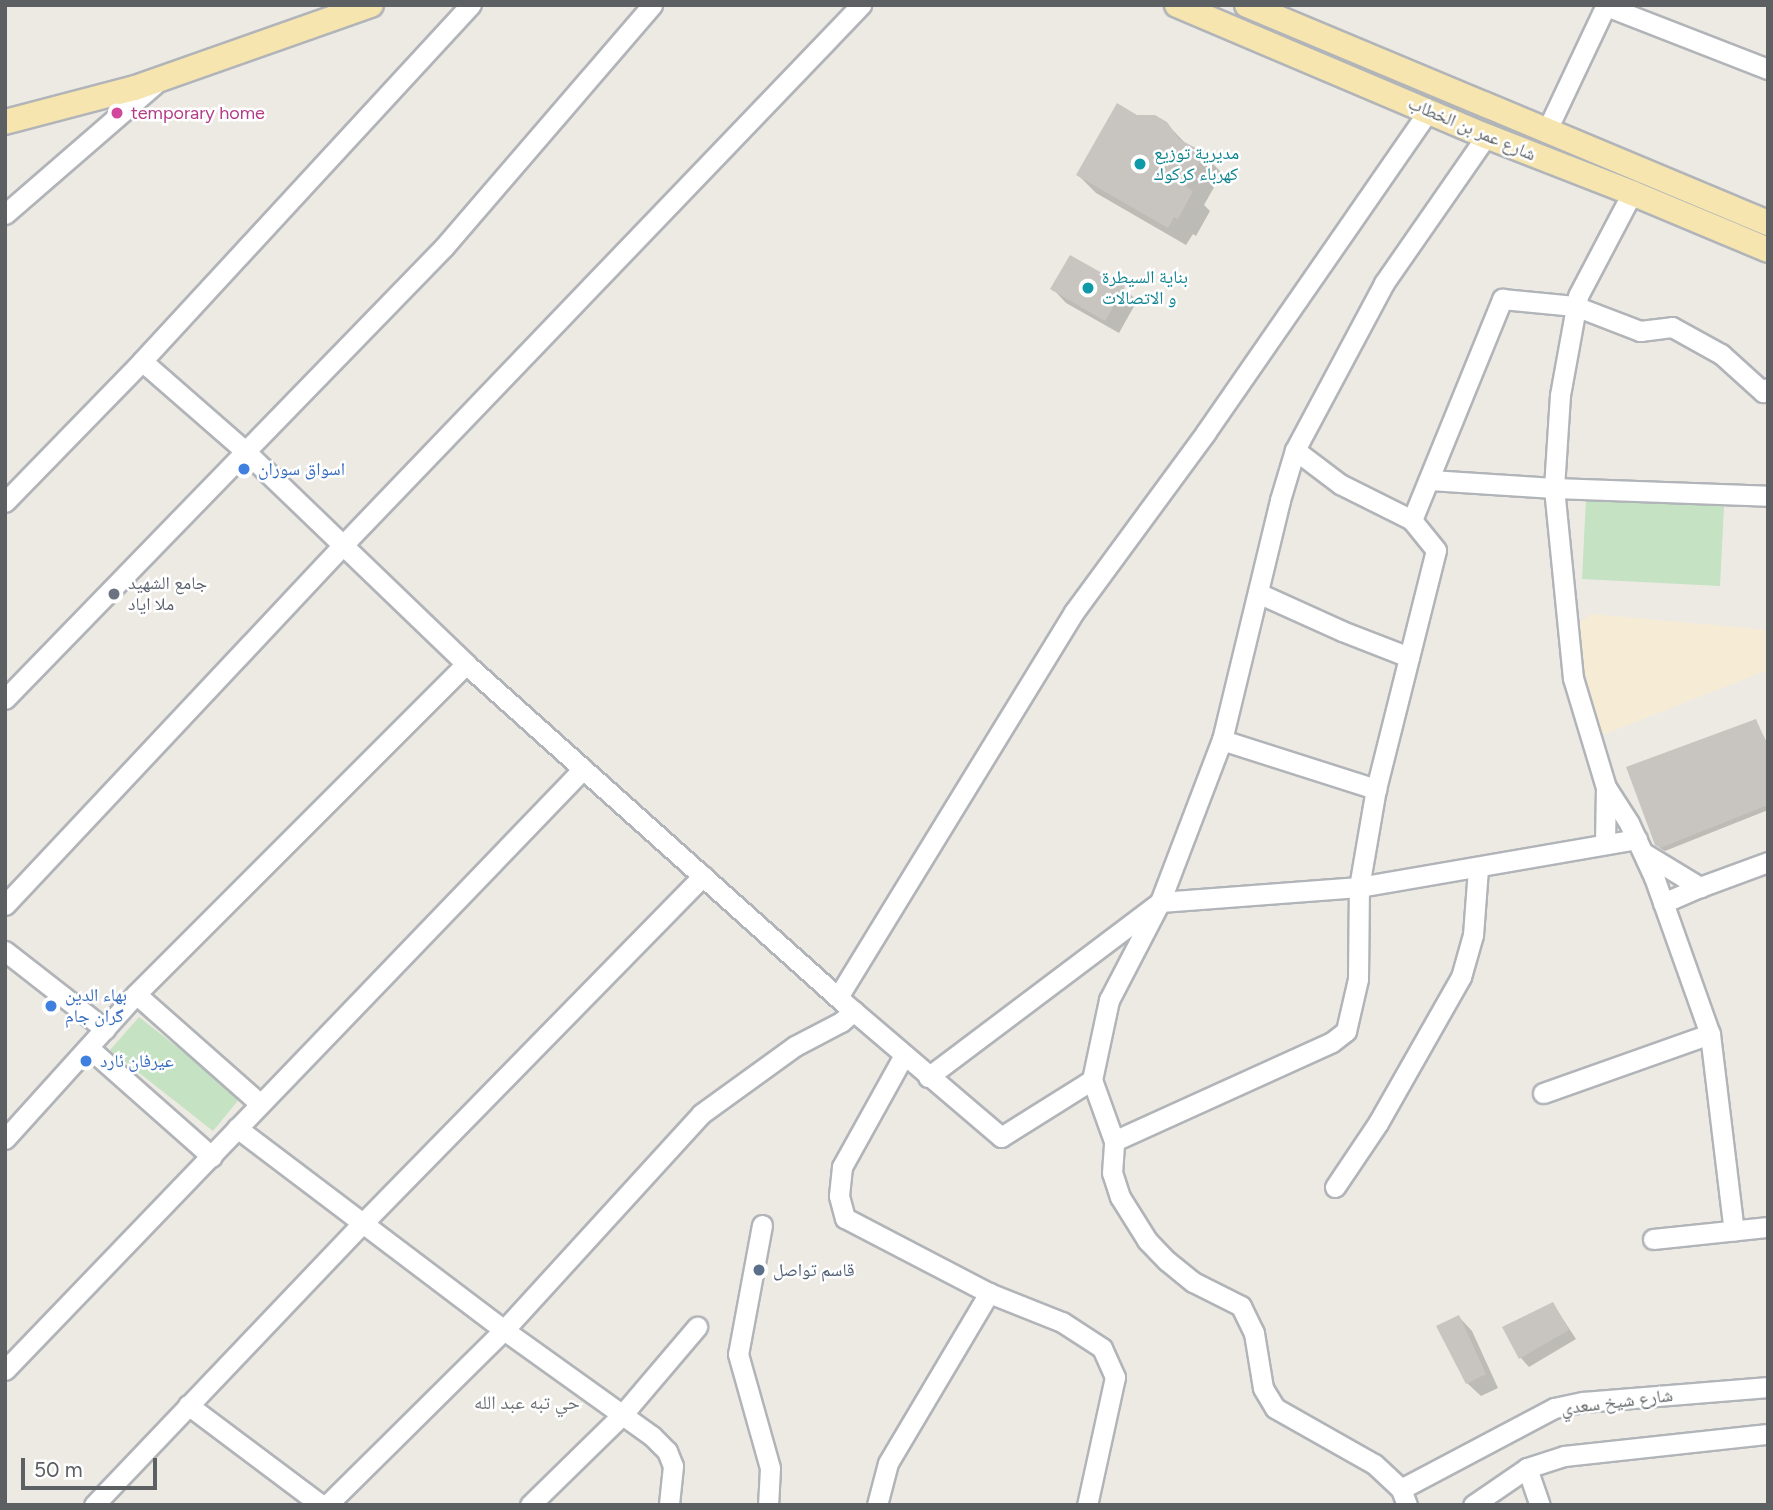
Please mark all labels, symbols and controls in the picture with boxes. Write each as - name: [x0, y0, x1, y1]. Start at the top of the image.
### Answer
- street label: شارع عمر بن الخطاب: [1405, 92, 1539, 166]
- place label: temporary home: [131, 102, 265, 124]
- marker: temporary home: [109, 105, 125, 121]
- place label: مديرية توزيع كهرباء كركوك: [1154, 143, 1239, 186]
- marker: مديرية توزيع كهرباء كركوك: [1132, 156, 1148, 172]
- place label: بناية السيطرة و الاتصالات: [1102, 267, 1188, 310]
- marker: بناية السيطرة و الاتصالات: [1080, 280, 1096, 296]
- place label: اسواق سوران: [258, 458, 345, 480]
- marker: اسواق سوران: [236, 461, 252, 477]
- place label: جامع الشهيد ملا اياد: [128, 573, 207, 616]
- marker: جامع الشهيد ملا اياد: [106, 586, 122, 602]
- place label: بهاء الدين گران جام: [65, 985, 127, 1028]
- marker: بهاء الدين گران جام: [43, 998, 59, 1014]
- place label: عیرفان ئارد: [100, 1050, 174, 1072]
- marker: عیرفان ئارد: [78, 1053, 94, 1069]
- place label: قاسم تواصل: [773, 1259, 855, 1281]
- marker: قاسم تواصل: [751, 1262, 767, 1278]
- street label: شارع شيخ سعدي: [1560, 1384, 1674, 1420]
- district label: حي تبه عبد الله: [474, 1392, 580, 1414]
- scale bar: [24, 1444, 161, 1488]
- text: 50 m: [34, 1457, 83, 1482]

